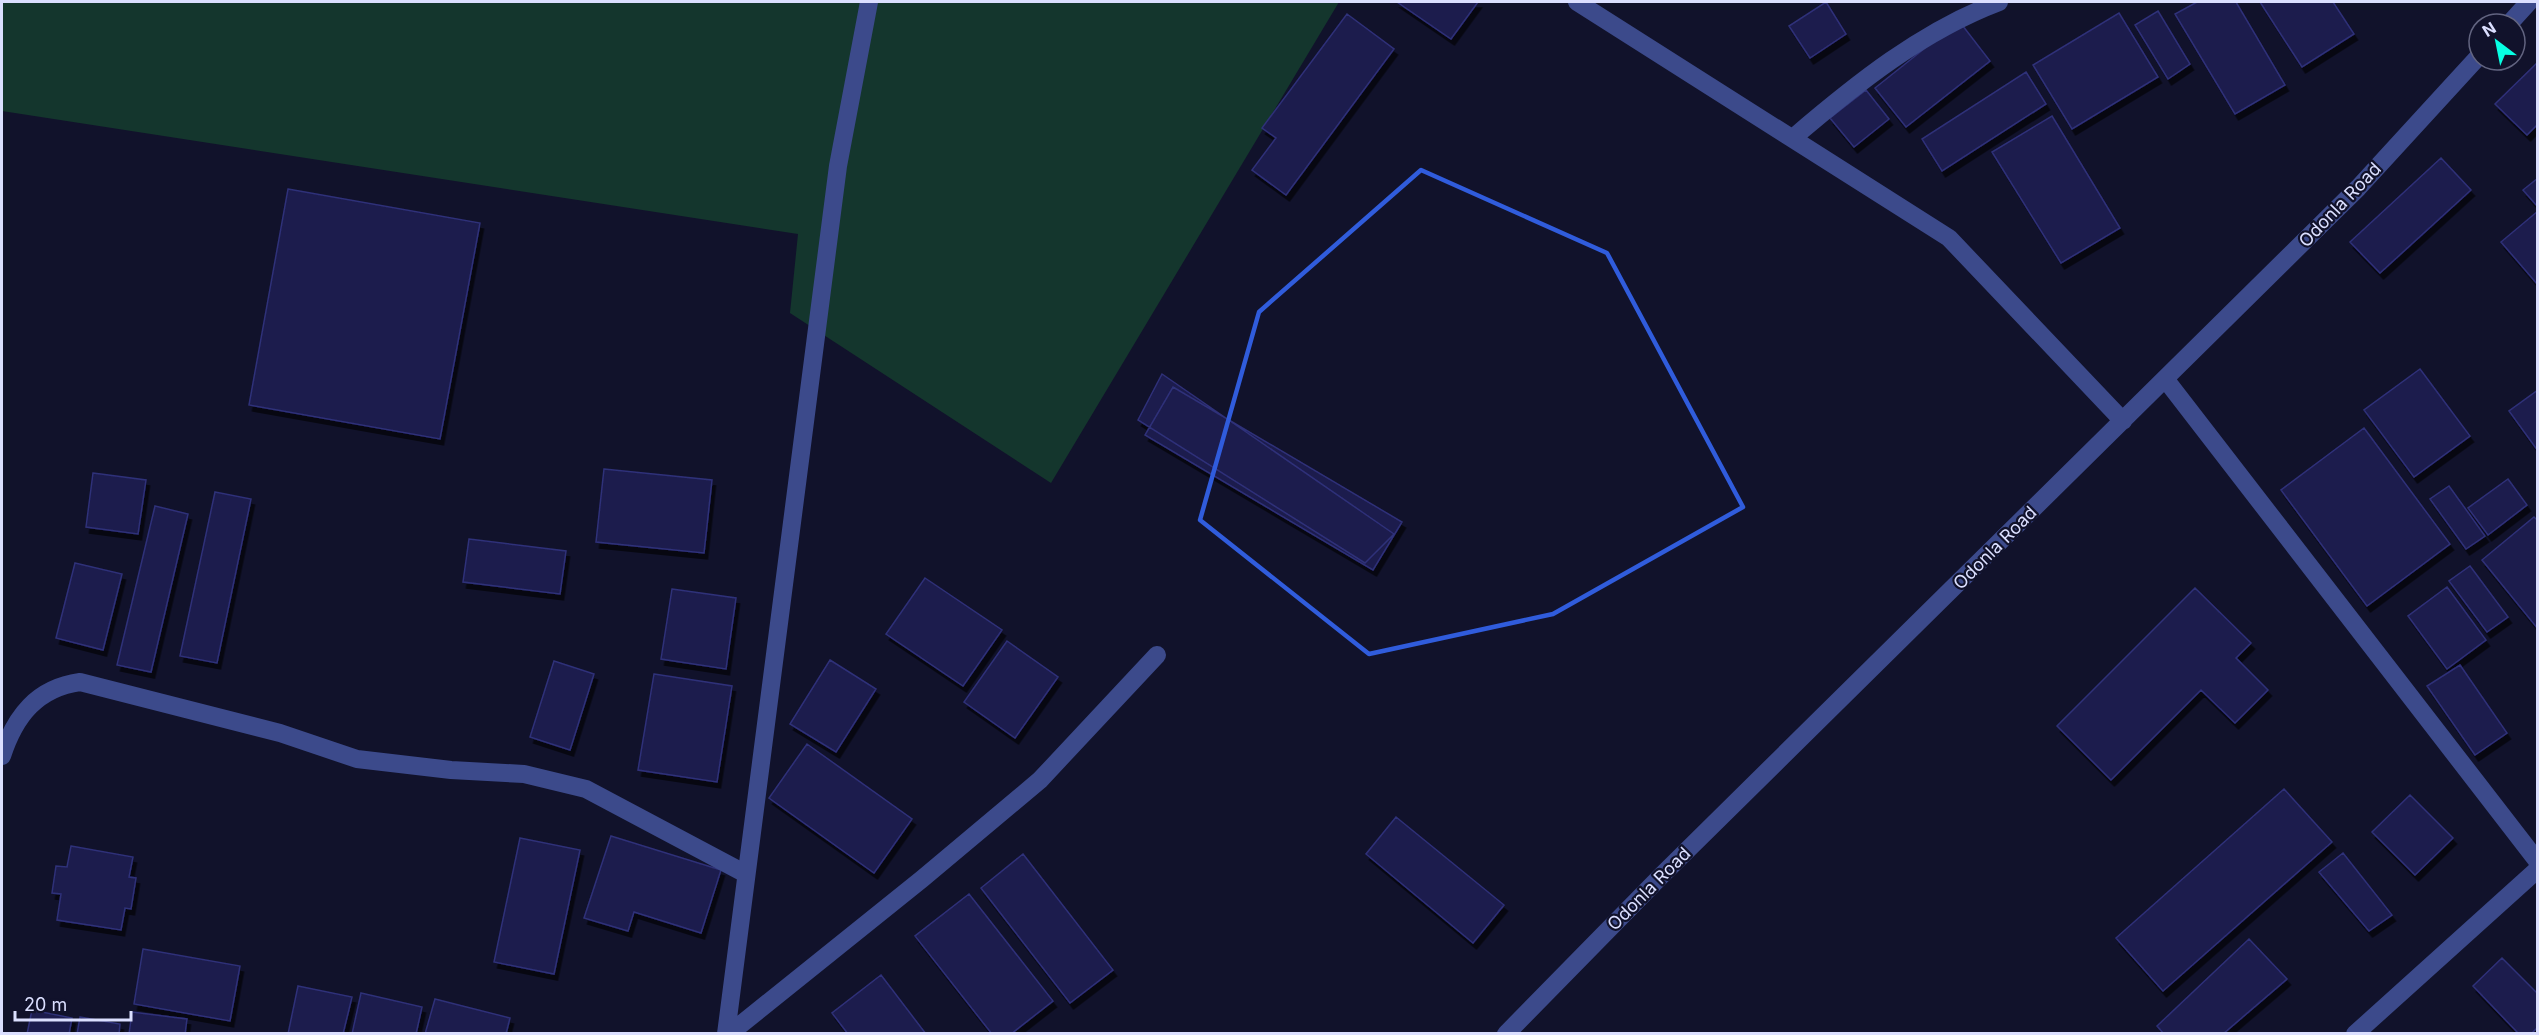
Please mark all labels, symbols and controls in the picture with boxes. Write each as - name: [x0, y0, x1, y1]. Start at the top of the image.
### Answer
- north arrow: [2467, 12, 2527, 72]
- text: N: [2479, 18, 2500, 41]
- street label: Odonla Road: [2294, 158, 2385, 251]
- street label: Odonla Road: [1949, 502, 2041, 594]
- street label: Odonla Road: [1603, 843, 1695, 935]
- scale bar: [15, 984, 130, 1022]
- text: 20 m: [24, 994, 67, 1015]

